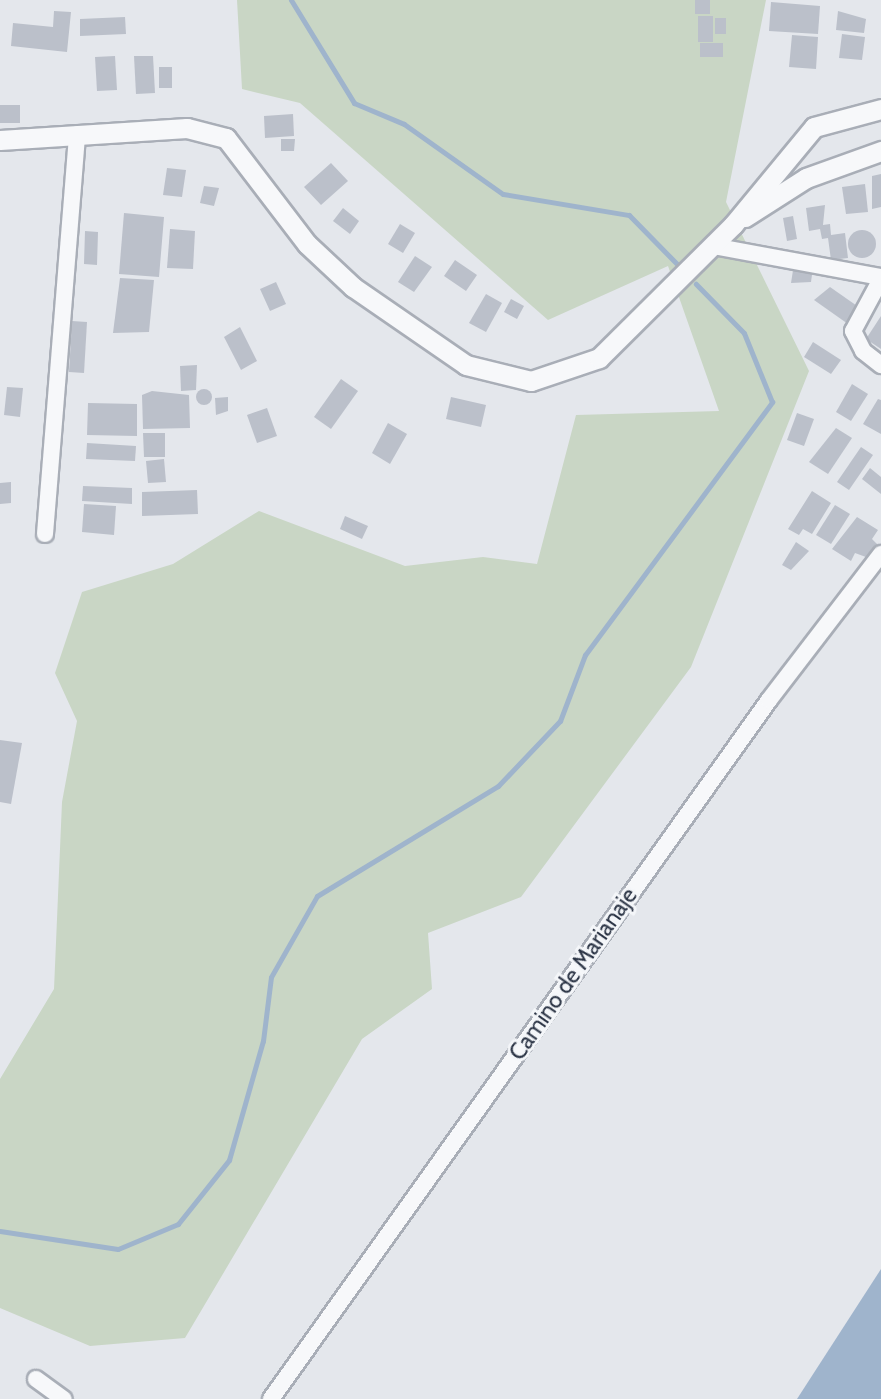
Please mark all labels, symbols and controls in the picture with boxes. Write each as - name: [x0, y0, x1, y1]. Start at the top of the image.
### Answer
- street label: Camino de Marianaje: [503, 883, 643, 1065]

